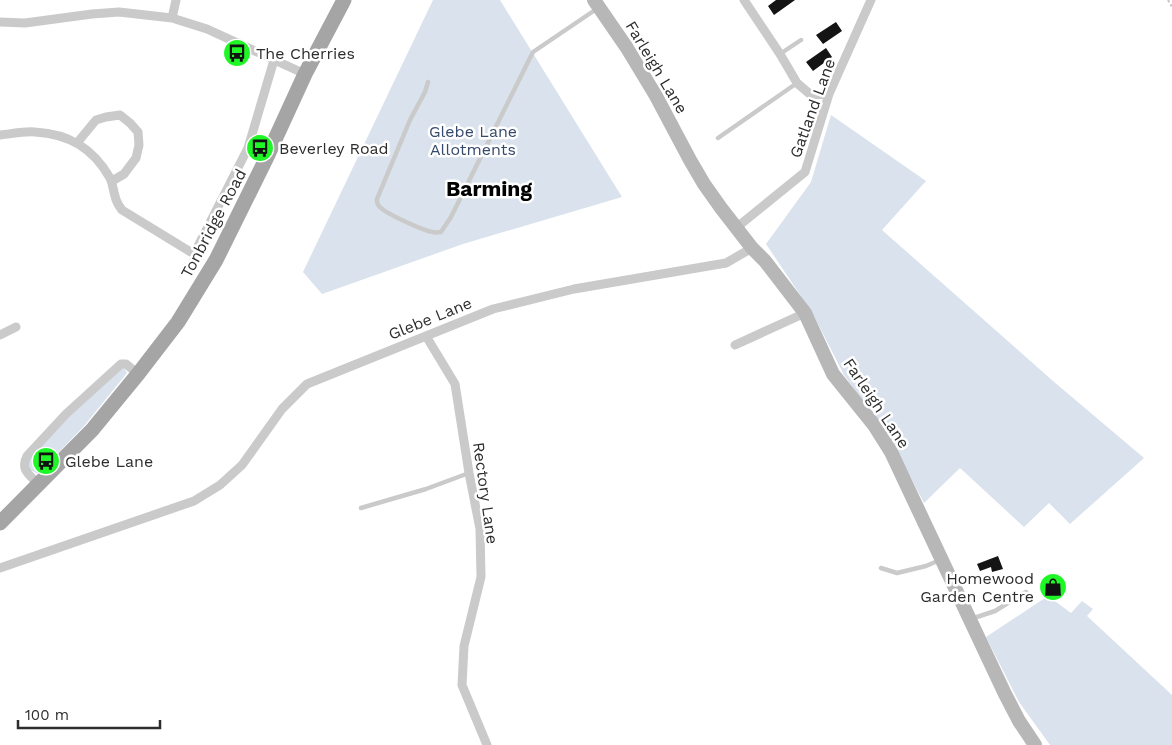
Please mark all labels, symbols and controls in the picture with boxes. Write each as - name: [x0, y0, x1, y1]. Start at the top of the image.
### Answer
- street label: Farleigh Lane: [622, 18, 692, 117]
- bus stop icon: The Cherries: [222, 38, 252, 68]
- place label: The Cherries: [256, 44, 355, 63]
- street label: Gatland Lane: [786, 56, 839, 160]
- park label: Glebe Lane Allotments: [429, 122, 517, 159]
- bus stop icon: Beverley Road: [245, 133, 275, 163]
- place label: Beverley Road: [279, 139, 389, 158]
- street label: Tonbridge Road: [177, 166, 250, 281]
- district label: Barming: [446, 176, 532, 201]
- street label: Glebe Lane: [386, 293, 475, 344]
- street label: Farleigh Lane: [839, 355, 914, 452]
- street label: Rectory Lane: [469, 441, 502, 545]
- bus stop icon: Glebe Lane: [31, 446, 61, 476]
- place label: Glebe Lane: [65, 452, 153, 471]
- place label: Homewood Garden Centre: [920, 569, 1034, 606]
- shop icon: Homewood Garden Centre: [1038, 572, 1068, 602]
- scale bar: [18, 698, 160, 730]
- text: 100 m: [25, 706, 69, 724]

